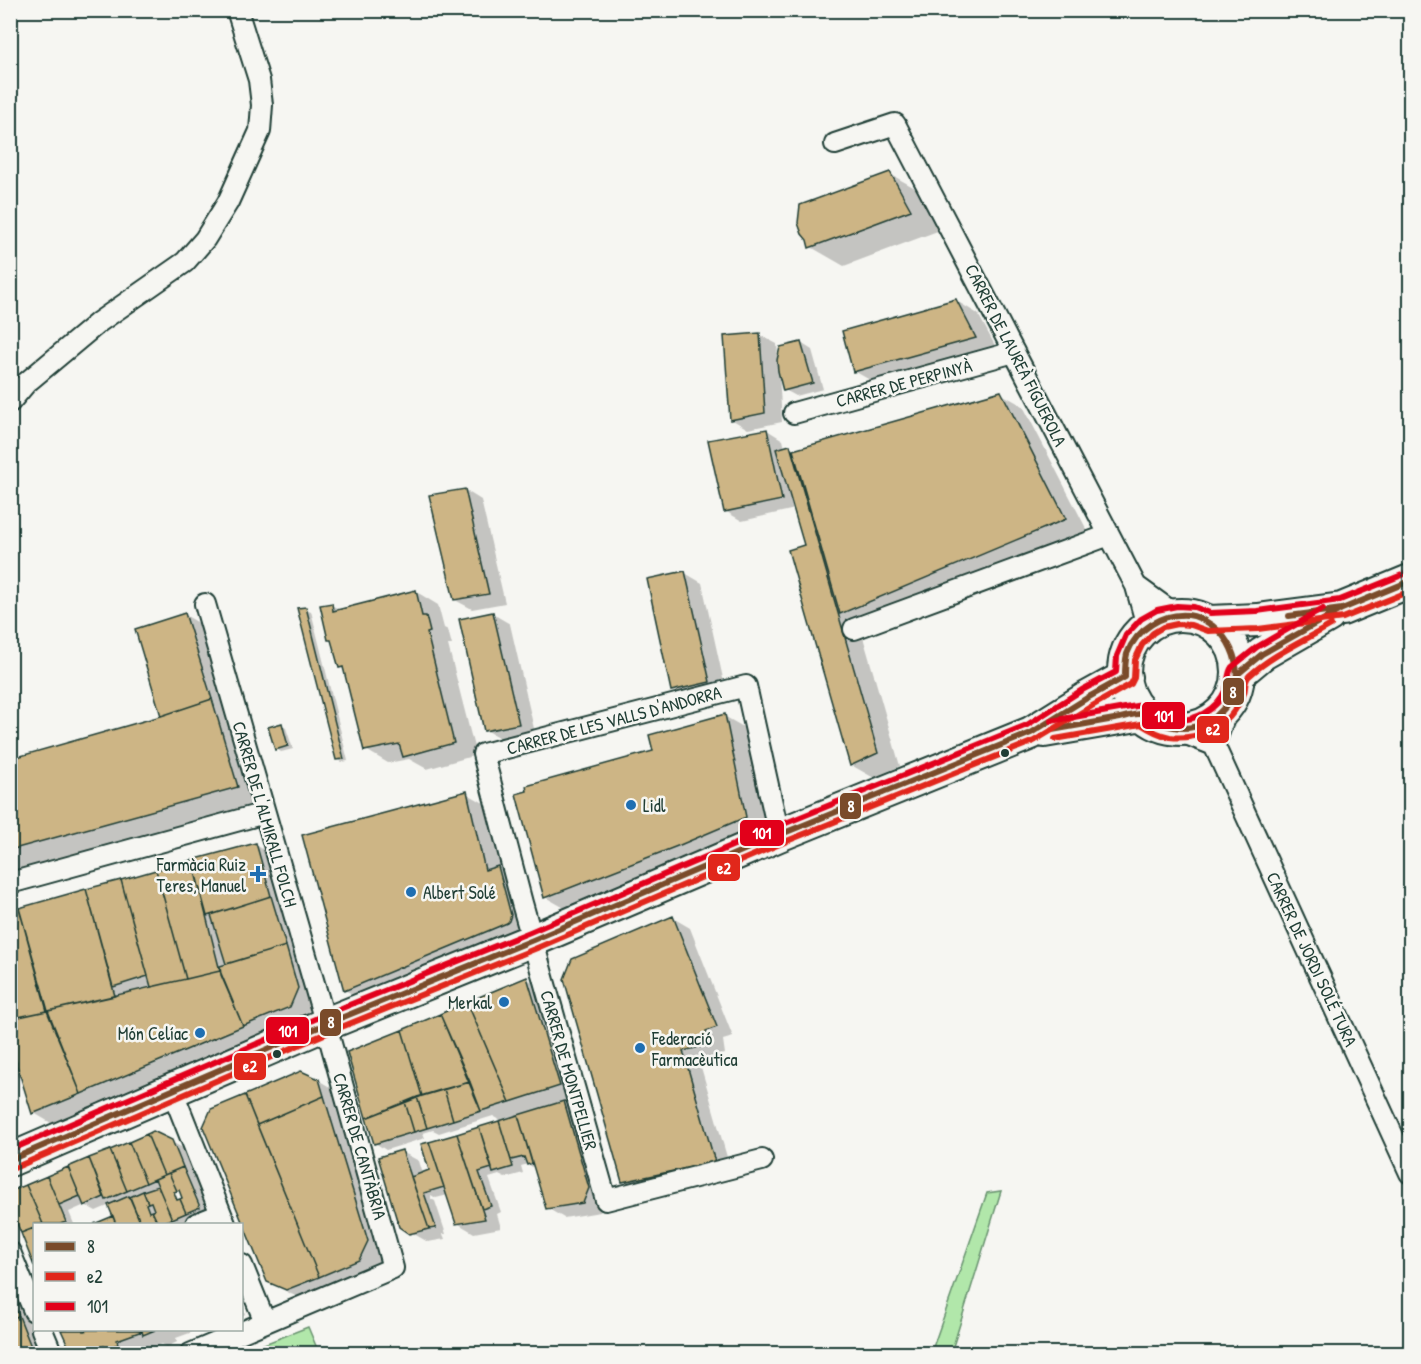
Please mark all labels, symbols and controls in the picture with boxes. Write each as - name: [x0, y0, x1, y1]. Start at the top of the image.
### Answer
- street label: CARRER DE LAUREÀ FIGUEROLA: [959, 260, 1073, 451]
- street label: CARRER DE PERPINYÀ: [833, 353, 975, 413]
- line badge: 8: [1222, 677, 1245, 706]
- street label: CARRER DE LES VALLS D'ANDORRA: [504, 679, 724, 761]
- text: 8: [1230, 681, 1237, 703]
- line badge: 101: [1141, 701, 1186, 730]
- text: 101: [1155, 705, 1174, 727]
- line badge: e2: [1196, 715, 1230, 744]
- street label: CARRER DE L'ALMIRALL FOLCH: [226, 718, 304, 910]
- text: e2: [1206, 718, 1220, 740]
- unlabelled marker: [999, 747, 1011, 759]
- line badge: 8: [839, 792, 862, 820]
- place label: Lidl: [643, 793, 666, 818]
- text: 8: [848, 795, 855, 817]
- marker: Lidl: [624, 798, 638, 812]
- line badge: 101: [739, 819, 785, 847]
- text: 101: [753, 822, 772, 844]
- place label: Farmàcia Ruiz Teres, Manuel: [156, 852, 246, 898]
- line badge: e2: [707, 853, 741, 882]
- text: e2: [717, 857, 731, 879]
- marker: Farmàcia Ruiz Teres, Manuel: [251, 867, 265, 881]
- street label: CARRER DE JORDI SOLÉ TURA: [1261, 868, 1364, 1051]
- place label: Albert Solé: [423, 880, 496, 905]
- marker: Albert Solé: [404, 885, 418, 899]
- street label: CARRER DE MONTPELLIER: [534, 987, 604, 1153]
- place label: Merkal: [448, 990, 492, 1015]
- marker: Merkal: [497, 995, 511, 1009]
- line badge: 8: [319, 1008, 342, 1037]
- text: 8: [328, 1011, 335, 1033]
- line badge: 101: [265, 1016, 310, 1045]
- text: 101: [279, 1020, 298, 1042]
- place label: Món Celíac: [118, 1021, 188, 1046]
- marker: Món Celíac: [193, 1026, 207, 1040]
- place label: Federació Farmacèutica: [651, 1026, 738, 1072]
- marker: Federació Farmacèutica: [633, 1041, 647, 1055]
- unlabelled marker: [271, 1048, 283, 1060]
- line badge: e2: [233, 1052, 267, 1081]
- text: e2: [243, 1055, 257, 1077]
- street label: CARRER DE CANTÀBRIA: [327, 1070, 393, 1223]
- legend: [33, 1223, 243, 1331]
- text: 8: [87, 1234, 95, 1259]
- text: e2: [87, 1264, 103, 1289]
- text: 101: [87, 1294, 108, 1319]

